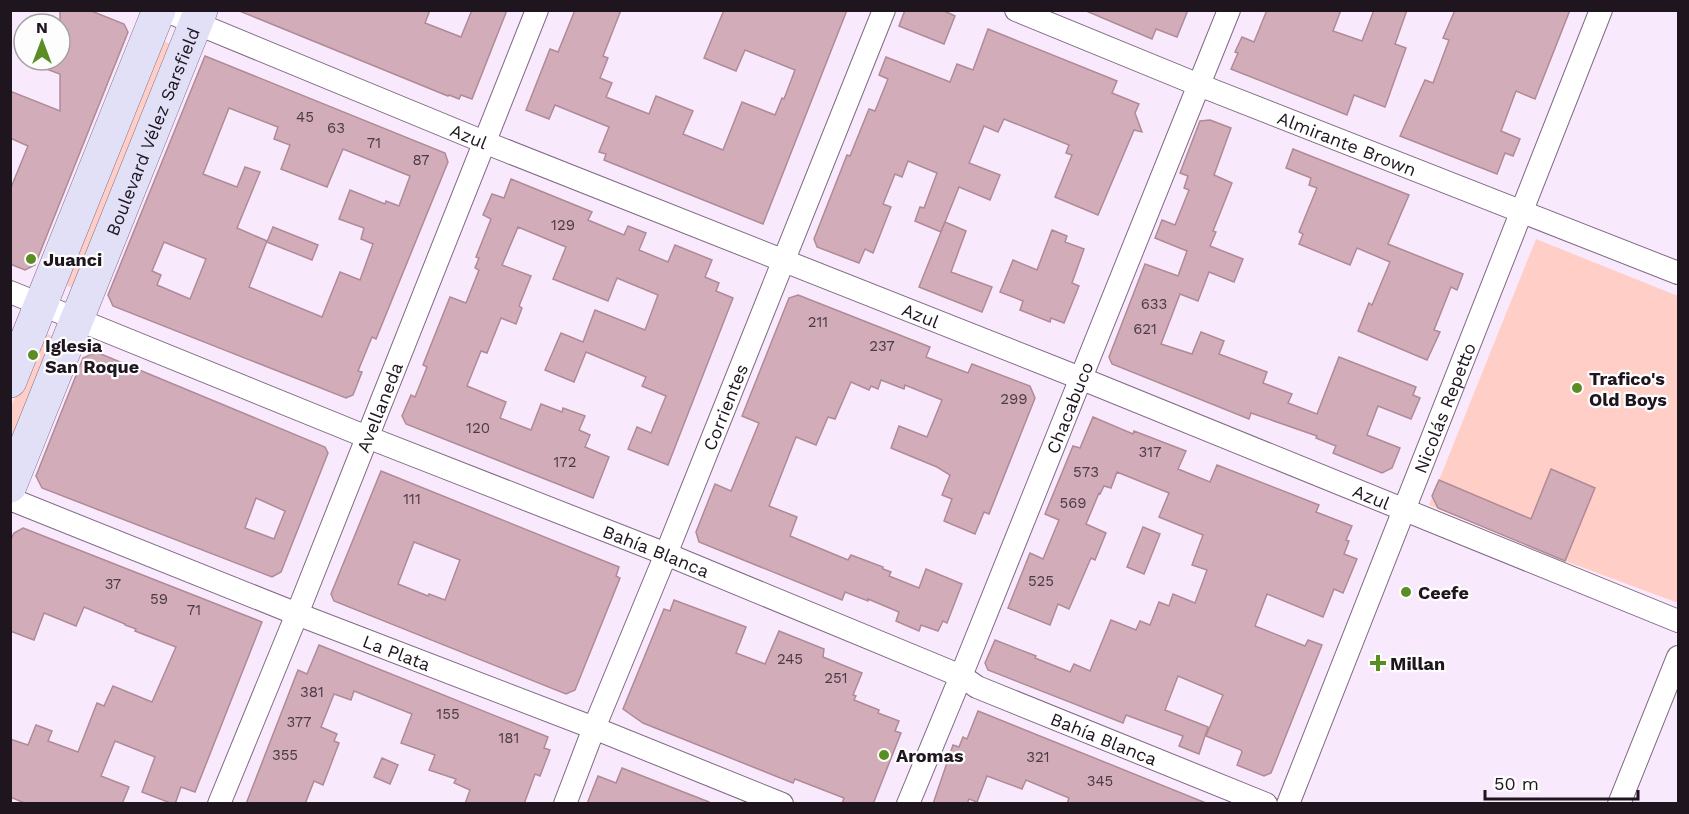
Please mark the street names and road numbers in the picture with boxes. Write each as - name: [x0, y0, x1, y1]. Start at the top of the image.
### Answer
- street label: Boulevard Vélez Sarsfield: [101, 24, 203, 239]
- street label: Almirante Brown: [1275, 106, 1420, 180]
- street label: Azul: [447, 119, 491, 153]
- street label: Azul: [899, 298, 943, 332]
- street label: Nicolás Repetto: [1409, 339, 1479, 476]
- street label: Chacabuco: [1041, 358, 1097, 457]
- street label: Avellaneda: [352, 359, 407, 455]
- street label: Corrientes: [698, 361, 752, 453]
- street label: Azul: [1350, 480, 1394, 514]
- street label: Bahía Blanca: [600, 520, 713, 581]
- street label: La Plata: [360, 630, 434, 675]
- street label: Bahía Blanca: [1048, 707, 1160, 769]

